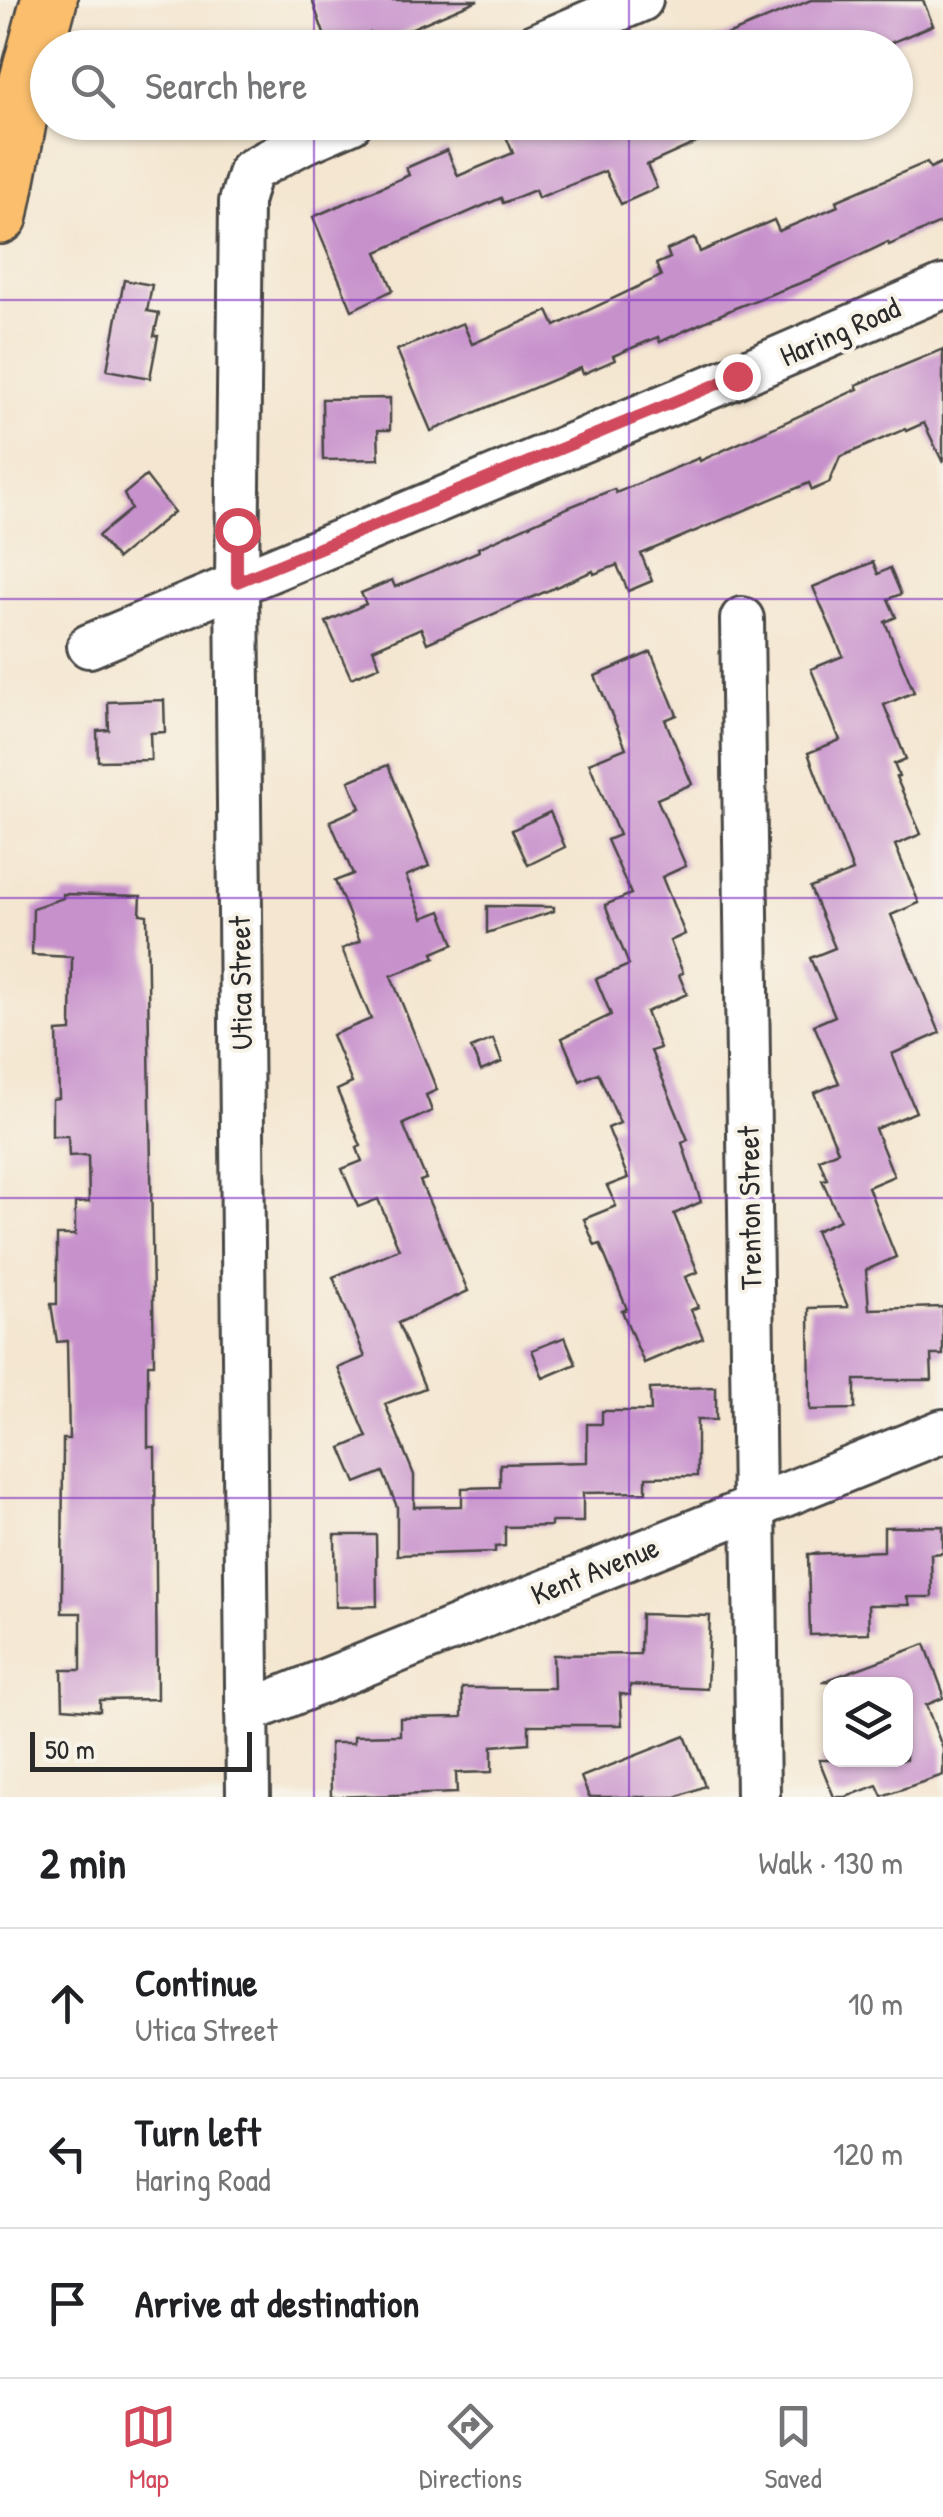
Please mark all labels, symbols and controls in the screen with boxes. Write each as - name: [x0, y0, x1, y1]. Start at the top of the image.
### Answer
- search box: [30, 30, 913, 140]
- icon: search: [65, 58, 120, 113]
- text: Search here: [145, 59, 307, 111]
- street label: Haring Road: [773, 287, 906, 375]
- route end: [715, 354, 761, 400]
- route start: [215, 508, 261, 554]
- street label: Utica Street: [219, 915, 261, 1050]
- street label: Trenton Street: [728, 1125, 770, 1290]
- street label: Kent Avenue: [525, 1526, 665, 1614]
- map controls: [823, 1677, 913, 1767]
- button: layers: [823, 1677, 913, 1767]
- scale bar: [30, 1727, 252, 1772]
- text: 50 m: [45, 1730, 95, 1768]
- text: 2 min: [40, 1834, 126, 1891]
- text: Walk · 130 m: [758, 1841, 903, 1884]
- text: Continue: [135, 1956, 257, 2008]
- icon: ahead: [40, 1976, 95, 2031]
- text: 10 m: [848, 1982, 903, 2025]
- text: Utica Street: [135, 2008, 278, 2051]
- text: Turn left: [135, 2106, 260, 2158]
- icon: left: [40, 2126, 95, 2181]
- text: 120 m: [833, 2132, 903, 2175]
- text: Haring Road: [135, 2158, 271, 2201]
- icon: arrive: [40, 2276, 95, 2331]
- text: Arrive at destination: [135, 2277, 419, 2329]
- tab: Map: [121, 2399, 176, 2497]
- tab: Directions: [419, 2399, 522, 2497]
- tab: Saved: [765, 2399, 822, 2497]

